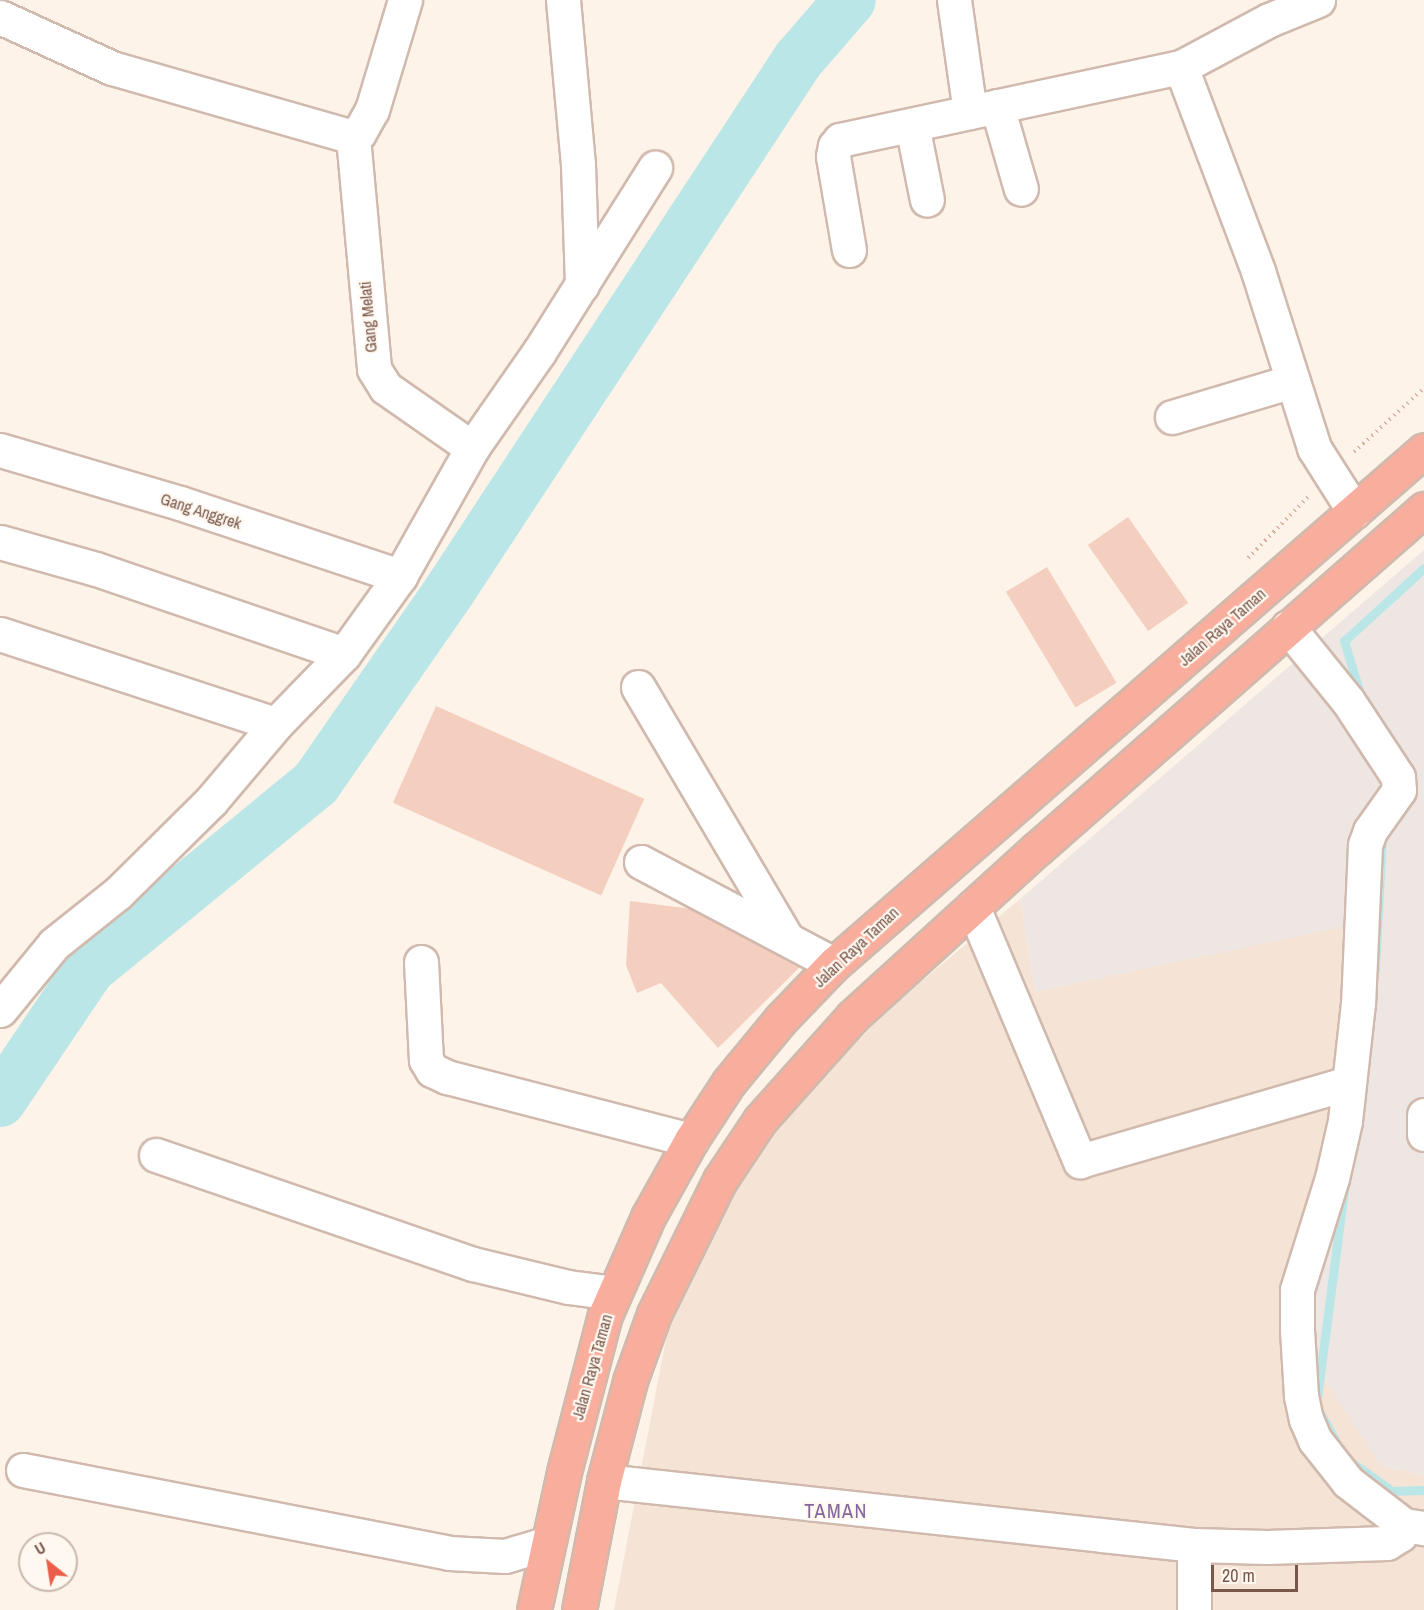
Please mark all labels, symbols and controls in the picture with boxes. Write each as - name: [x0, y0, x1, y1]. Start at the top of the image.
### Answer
- street label: Gang Melati: [355, 281, 381, 353]
- street label: Gang Anggrek: [158, 489, 244, 533]
- street label: Jalan Raya Taman: [1175, 584, 1269, 670]
- street label: Jalan Raya Taman: [810, 903, 902, 991]
- street label: Jalan Raya Taman: [568, 1312, 616, 1422]
- district label: TAMAN: [804, 1498, 868, 1522]
- north arrow: [18, 1532, 78, 1592]
- text: U: [30, 1536, 50, 1560]
- scale bar: [1214, 1553, 1301, 1591]
- text: 20 m: [1222, 1563, 1255, 1588]

